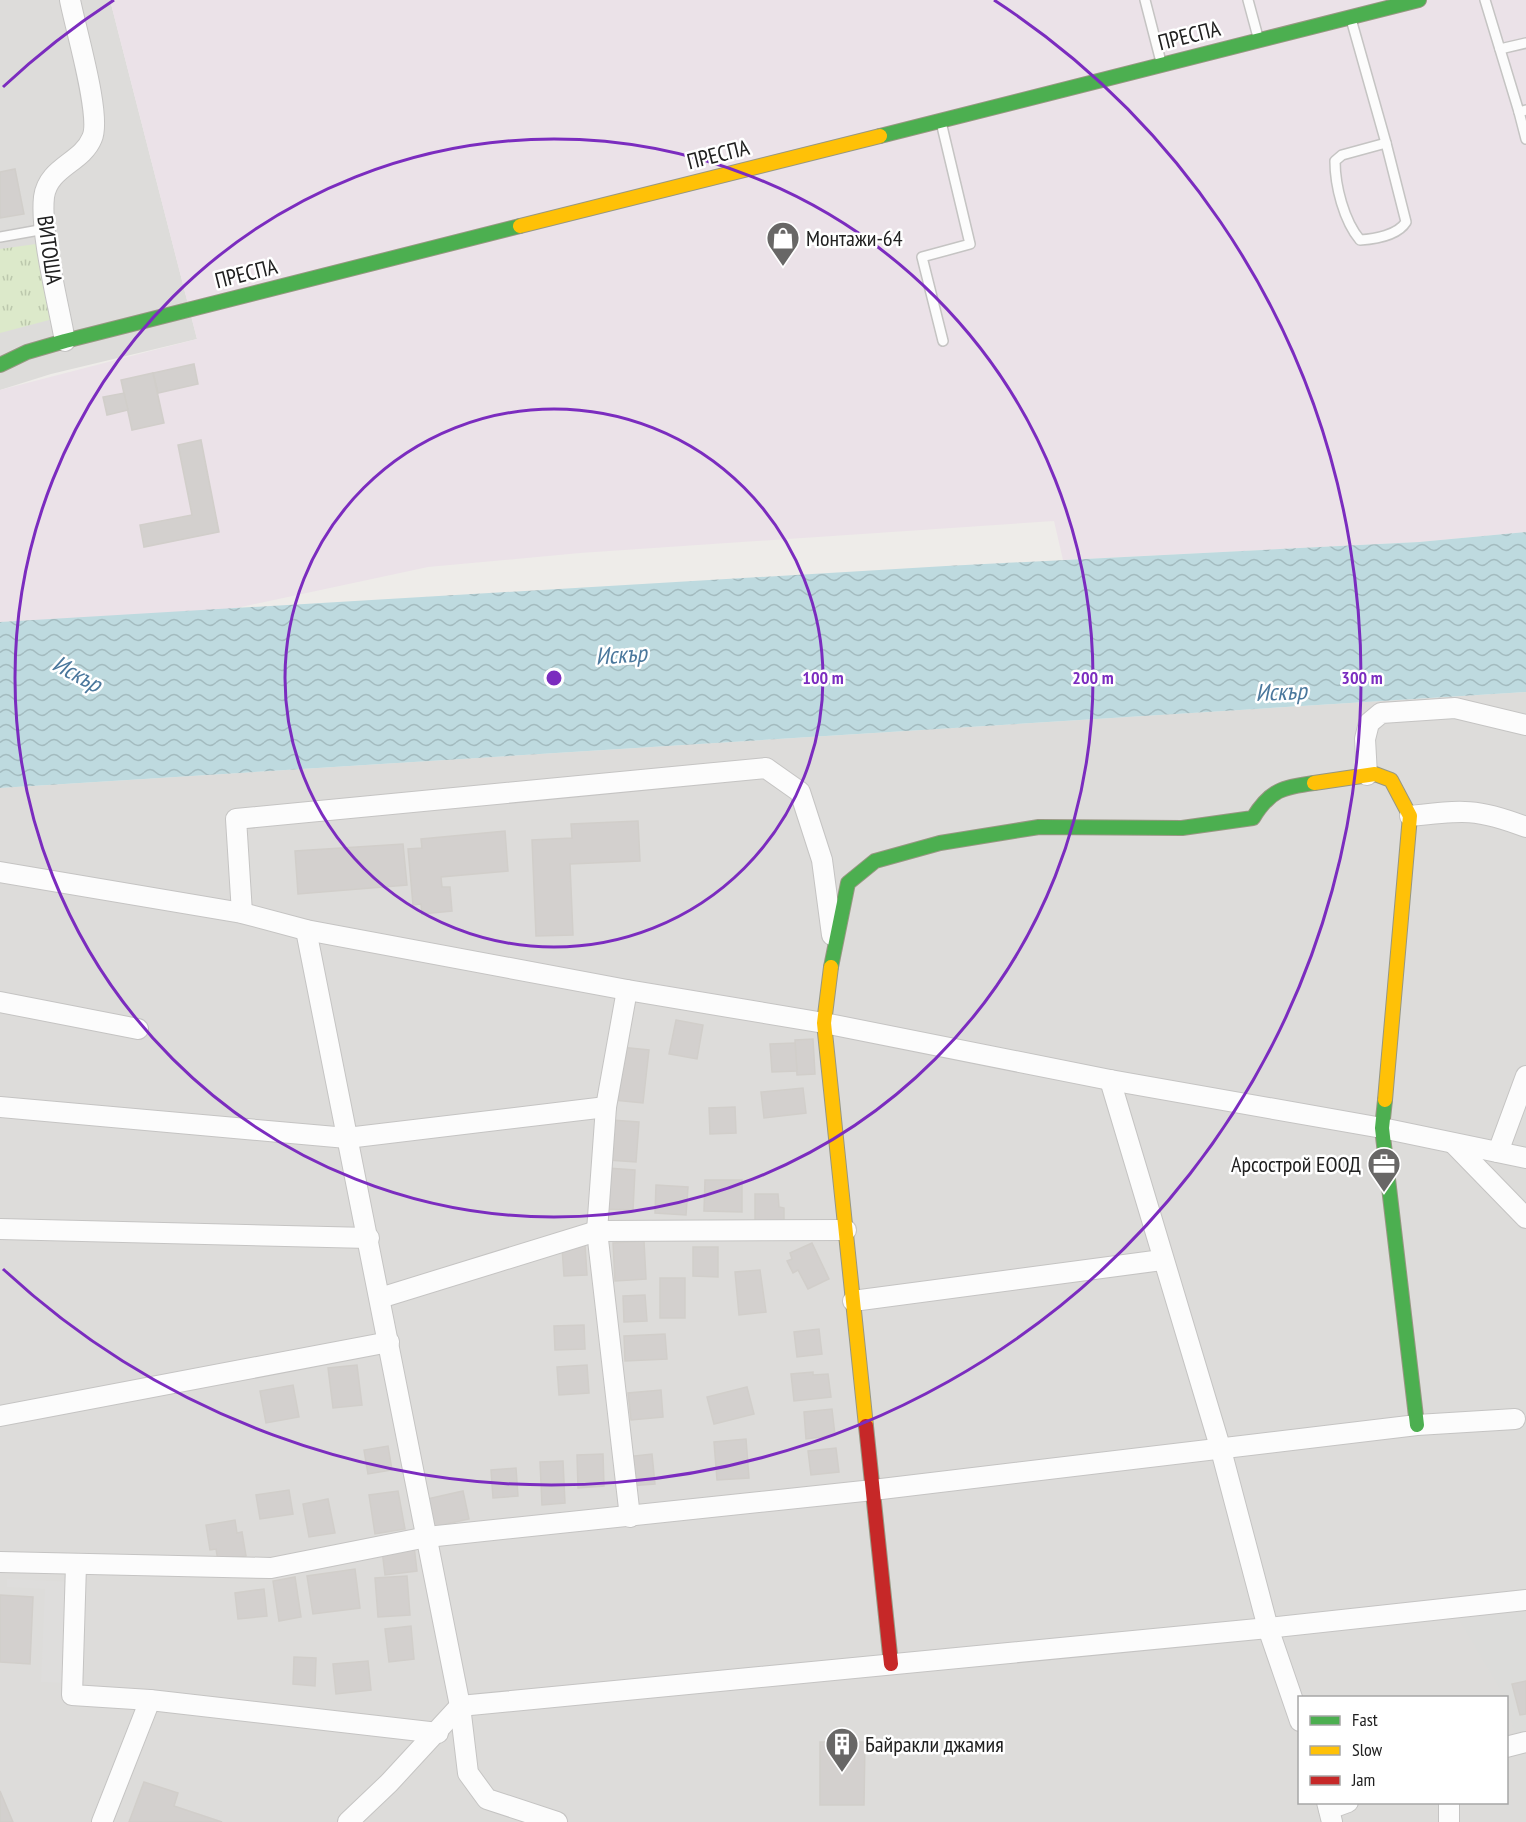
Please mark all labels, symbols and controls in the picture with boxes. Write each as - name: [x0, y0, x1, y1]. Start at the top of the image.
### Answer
- street label: ПРЕСПА: [1155, 14, 1224, 56]
- street label: ПРЕСПА: [684, 133, 753, 175]
- street label: ВИТОША: [31, 214, 69, 287]
- shop icon: Монтажи-64: [765, 220, 801, 267]
- place label: Монтажи-64: [806, 224, 903, 252]
- street label: ПРЕСПА: [212, 252, 281, 294]
- water label: Искър: [594, 637, 649, 672]
- water label: Искър: [47, 648, 108, 700]
- text: 100 m: [802, 666, 844, 689]
- text: 200 m: [1072, 666, 1114, 689]
- text: 300 m: [1341, 666, 1383, 689]
- centre of rings: [544, 668, 564, 688]
- water label: Искър: [1255, 675, 1309, 708]
- office icon: Арсострой ЕООД: [1366, 1146, 1402, 1193]
- place label: Арсострой ЕООД: [1231, 1150, 1361, 1178]
- legend: [1298, 1696, 1508, 1804]
- text: Fast: [1352, 1708, 1378, 1731]
- building icon: Байракли джамия: [824, 1726, 860, 1773]
- place label: Байракли джамия: [865, 1730, 1004, 1758]
- text: Slow: [1352, 1738, 1383, 1761]
- text: Jam: [1351, 1768, 1375, 1791]

